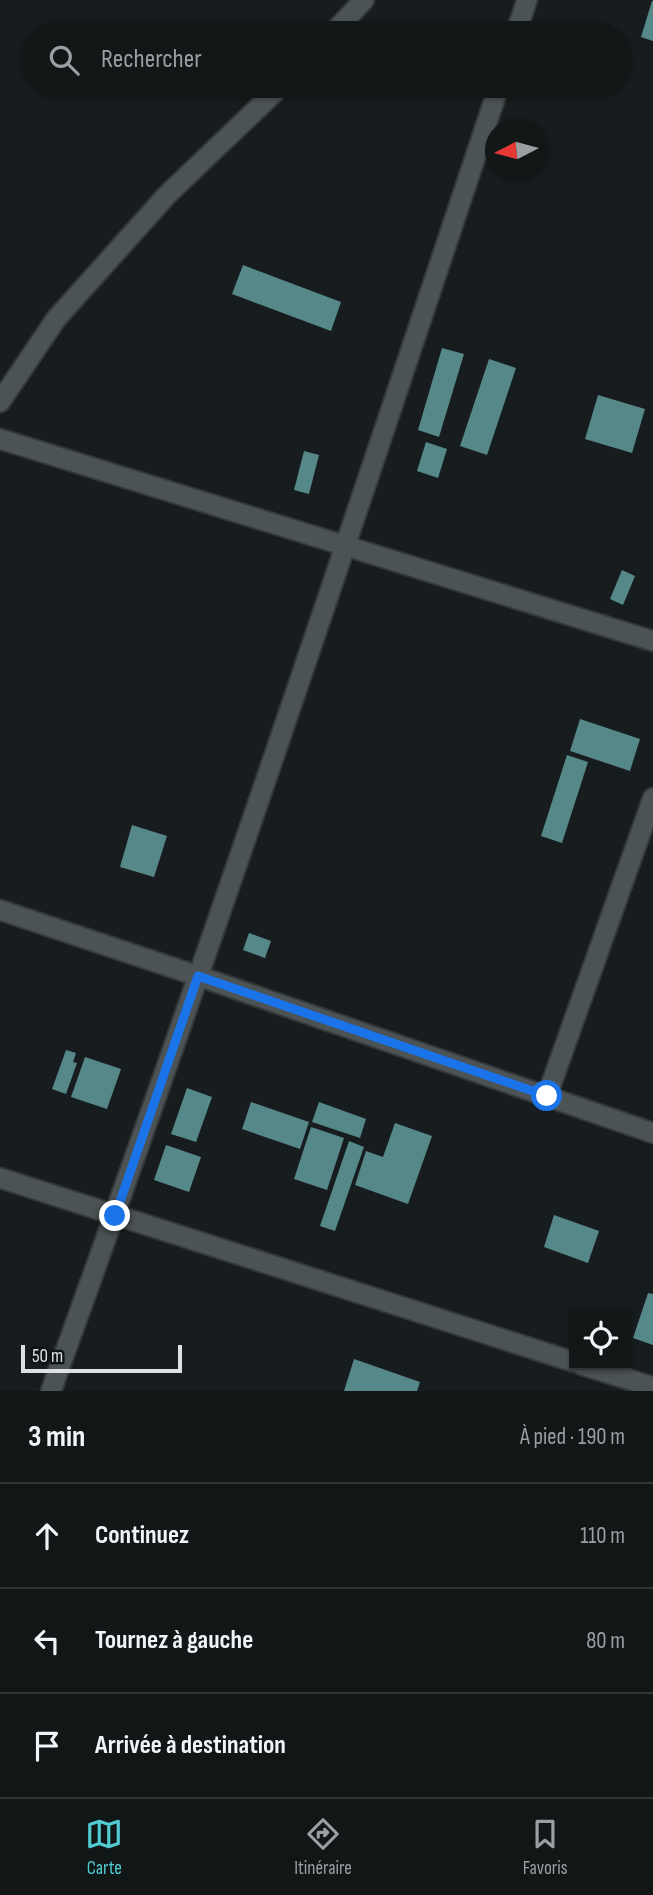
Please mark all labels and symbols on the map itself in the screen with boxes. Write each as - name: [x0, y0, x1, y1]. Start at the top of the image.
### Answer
- north arrow: [485, 119, 548, 182]
- route start: [531, 1080, 562, 1111]
- route end: [99, 1200, 130, 1231]
- scale bar: [21, 1342, 182, 1374]

